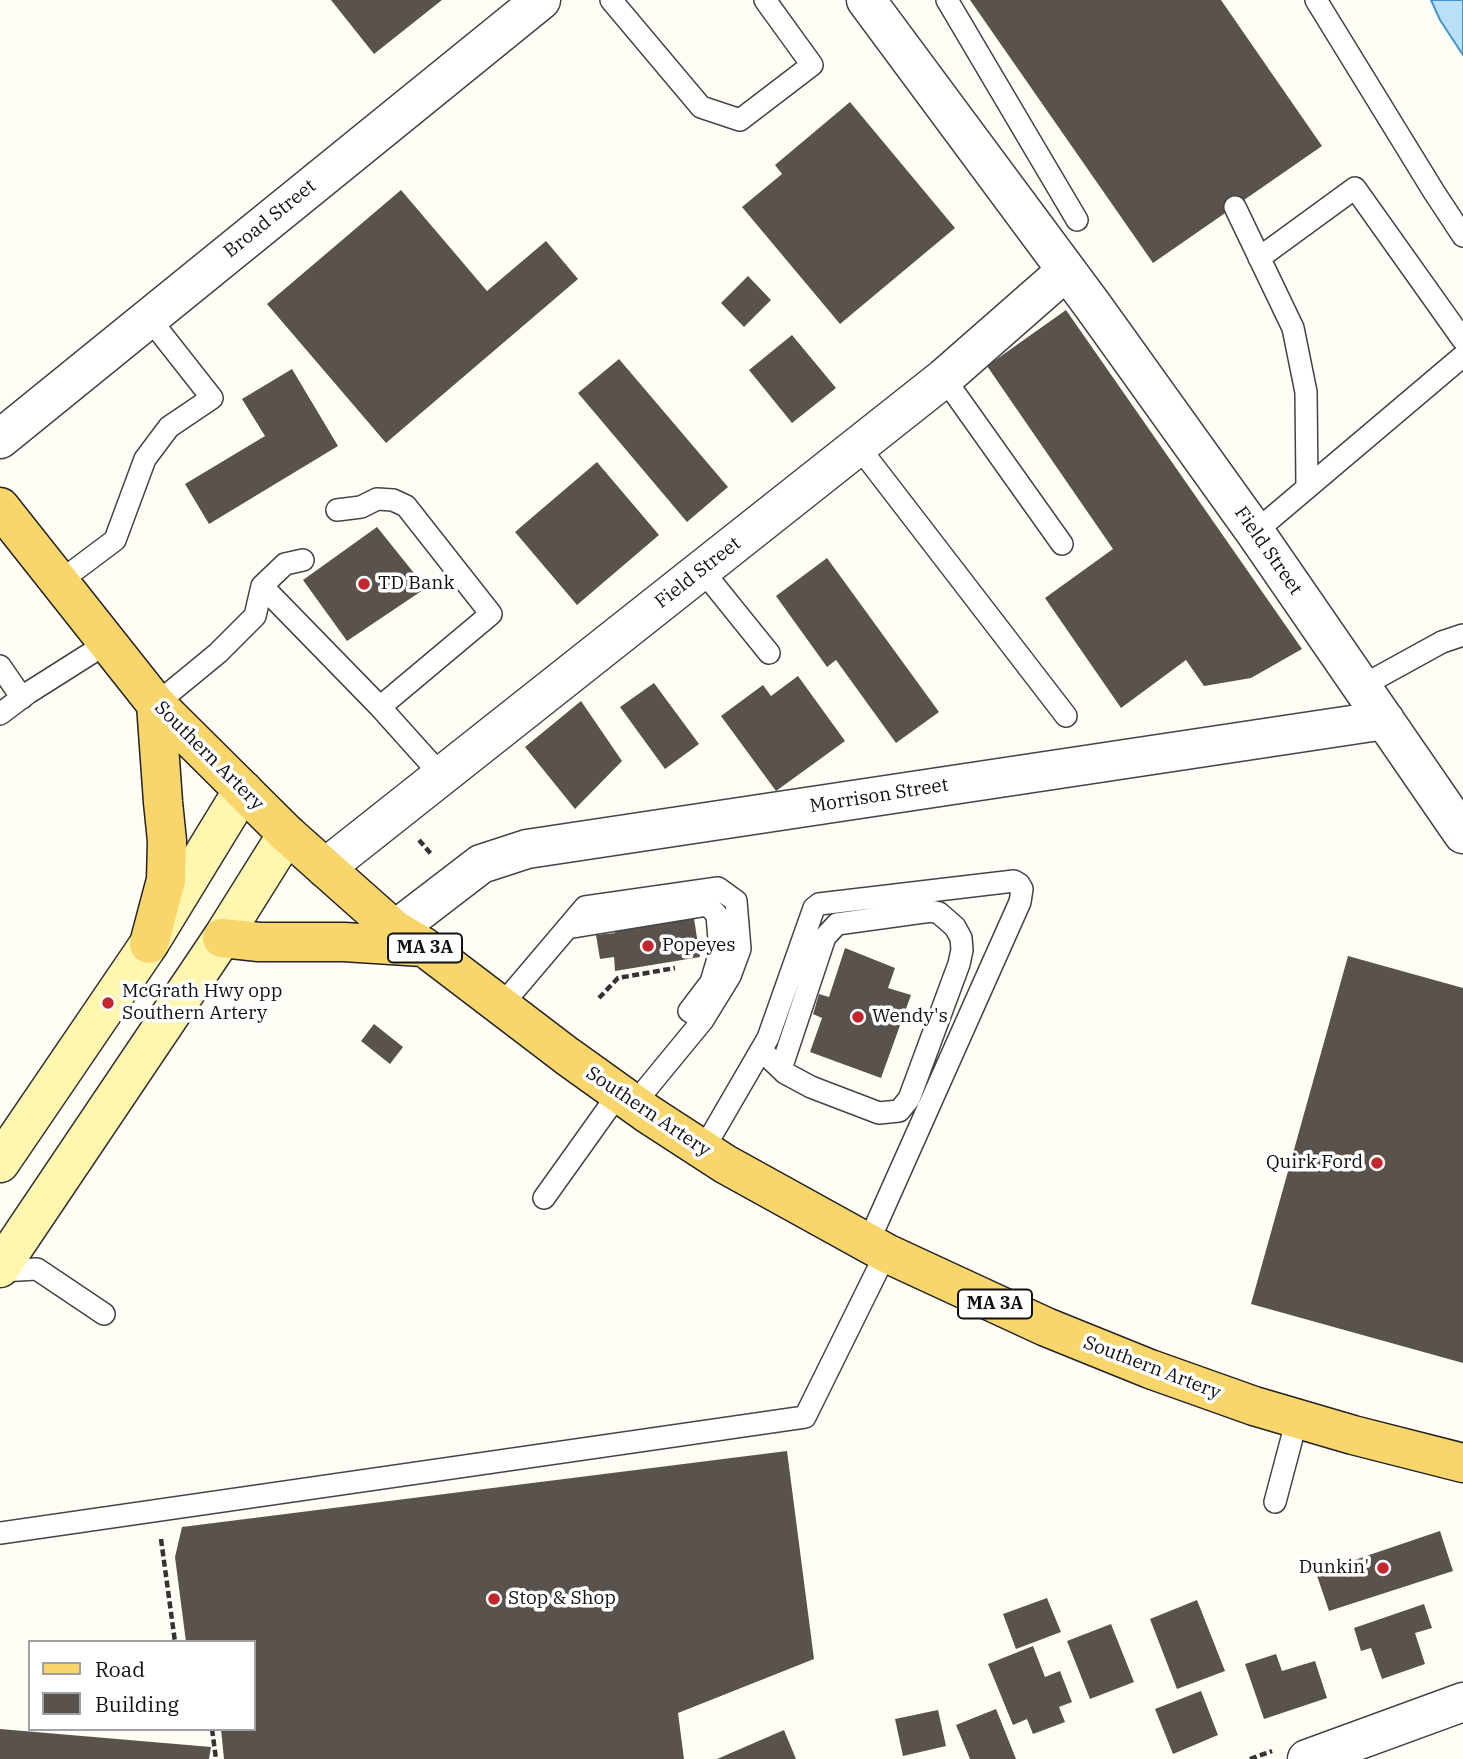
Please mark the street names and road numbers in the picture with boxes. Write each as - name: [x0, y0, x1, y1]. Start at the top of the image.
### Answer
- street label: Broad Street: [219, 175, 321, 263]
- street label: Field Street: [1229, 502, 1307, 600]
- street label: Field Street: [651, 532, 745, 614]
- street label: Southern Artery: [150, 697, 268, 815]
- street label: Morrison Street: [808, 774, 950, 818]
- road number: MA 3A: [388, 933, 462, 962]
- street label: Southern Artery: [582, 1062, 714, 1162]
- road number: MA 3A: [958, 1289, 1032, 1318]
- street label: Southern Artery: [1080, 1331, 1224, 1405]

